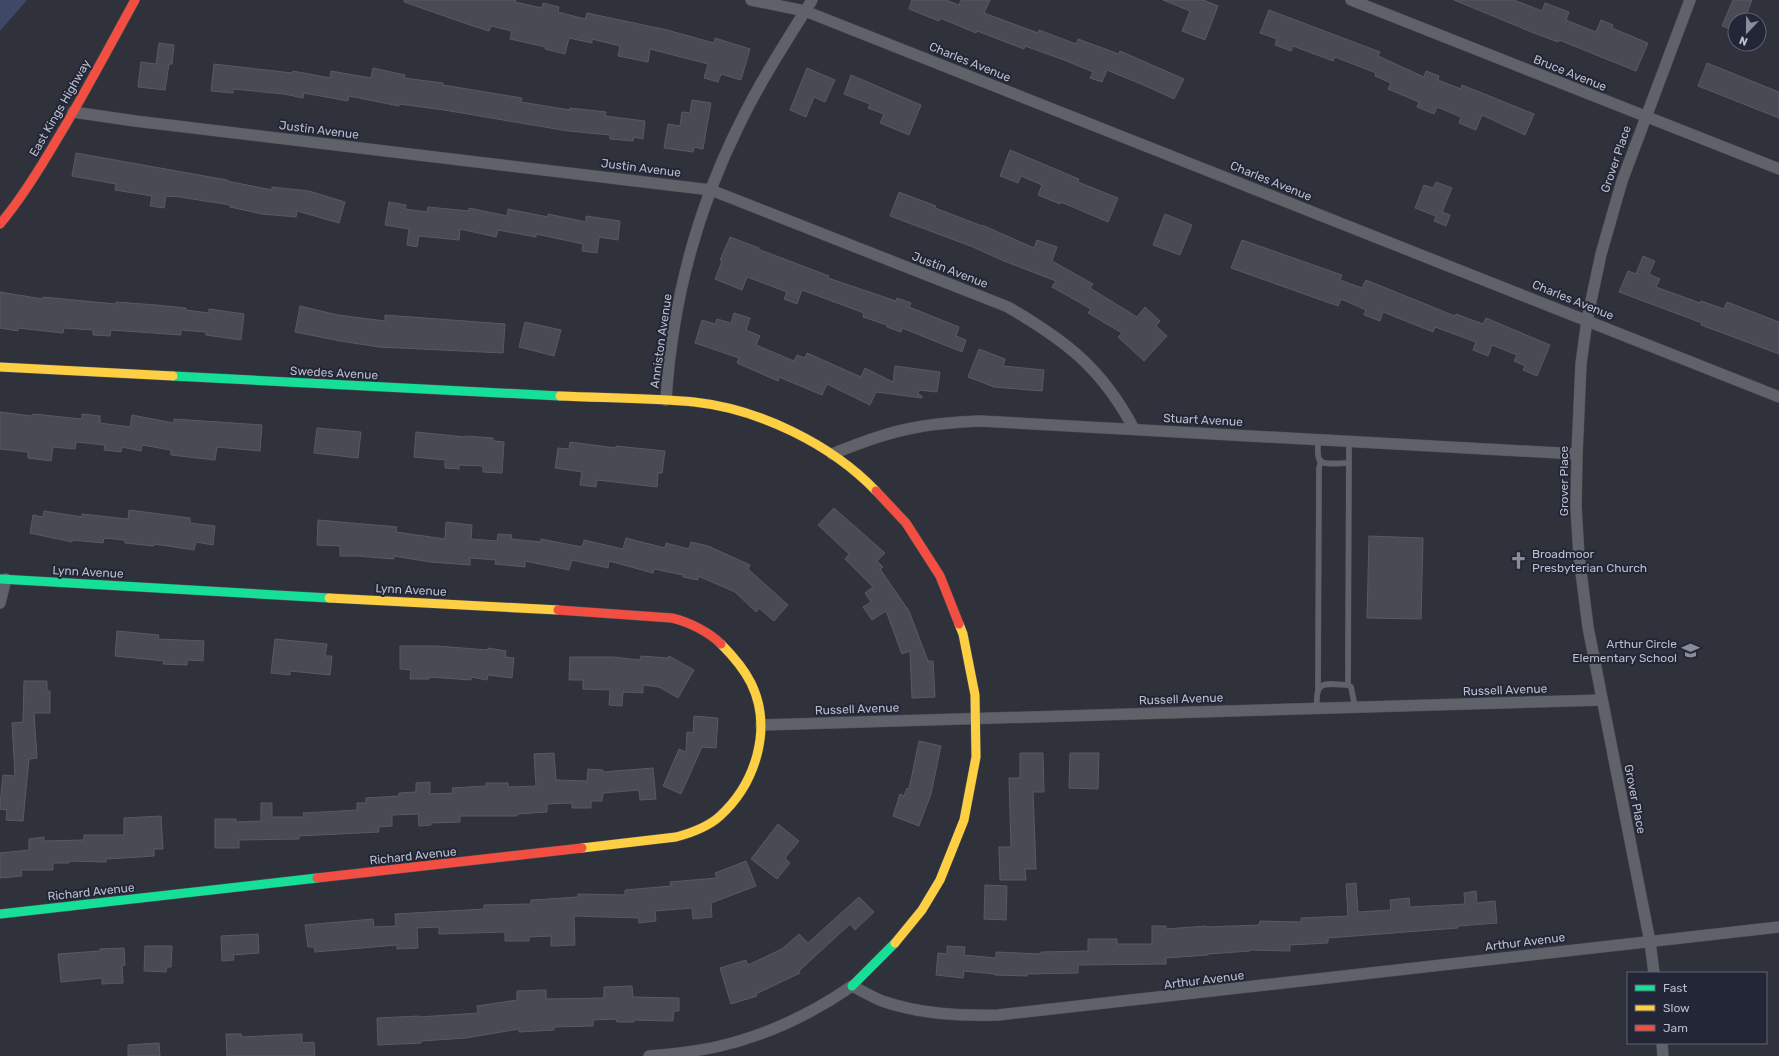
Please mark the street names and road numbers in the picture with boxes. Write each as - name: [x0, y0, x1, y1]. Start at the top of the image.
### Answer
- street label: Charles Avenue: [927, 39, 1013, 85]
- street label: Bruce Avenue: [1531, 52, 1609, 94]
- street label: East Kings Highway: [27, 57, 94, 159]
- street label: Justin Avenue: [278, 118, 360, 142]
- street label: Grover Place: [1598, 123, 1634, 194]
- street label: Justin Avenue: [600, 156, 682, 180]
- street label: Charles Avenue: [1228, 158, 1314, 204]
- street label: Justin Avenue: [910, 249, 990, 291]
- street label: Charles Avenue: [1530, 277, 1616, 323]
- street label: Anniston Avenue: [647, 293, 675, 389]
- street label: Swedes Avenue: [290, 364, 379, 382]
- street label: Stuart Avenue: [1163, 411, 1244, 429]
- street label: Grover Place: [1557, 446, 1571, 516]
- street label: Lynn Avenue: [52, 563, 124, 581]
- street label: Lynn Avenue: [375, 581, 447, 599]
- street label: Russell Avenue: [1463, 682, 1548, 698]
- street label: Russell Avenue: [1139, 691, 1224, 707]
- street label: Russell Avenue: [815, 701, 900, 717]
- street label: Grover Place: [1621, 763, 1649, 835]
- street label: Richard Avenue: [369, 844, 458, 868]
- street label: Richard Avenue: [47, 880, 136, 904]
- street label: Arthur Avenue: [1484, 930, 1566, 954]
- street label: Arthur Avenue: [1163, 968, 1245, 992]

